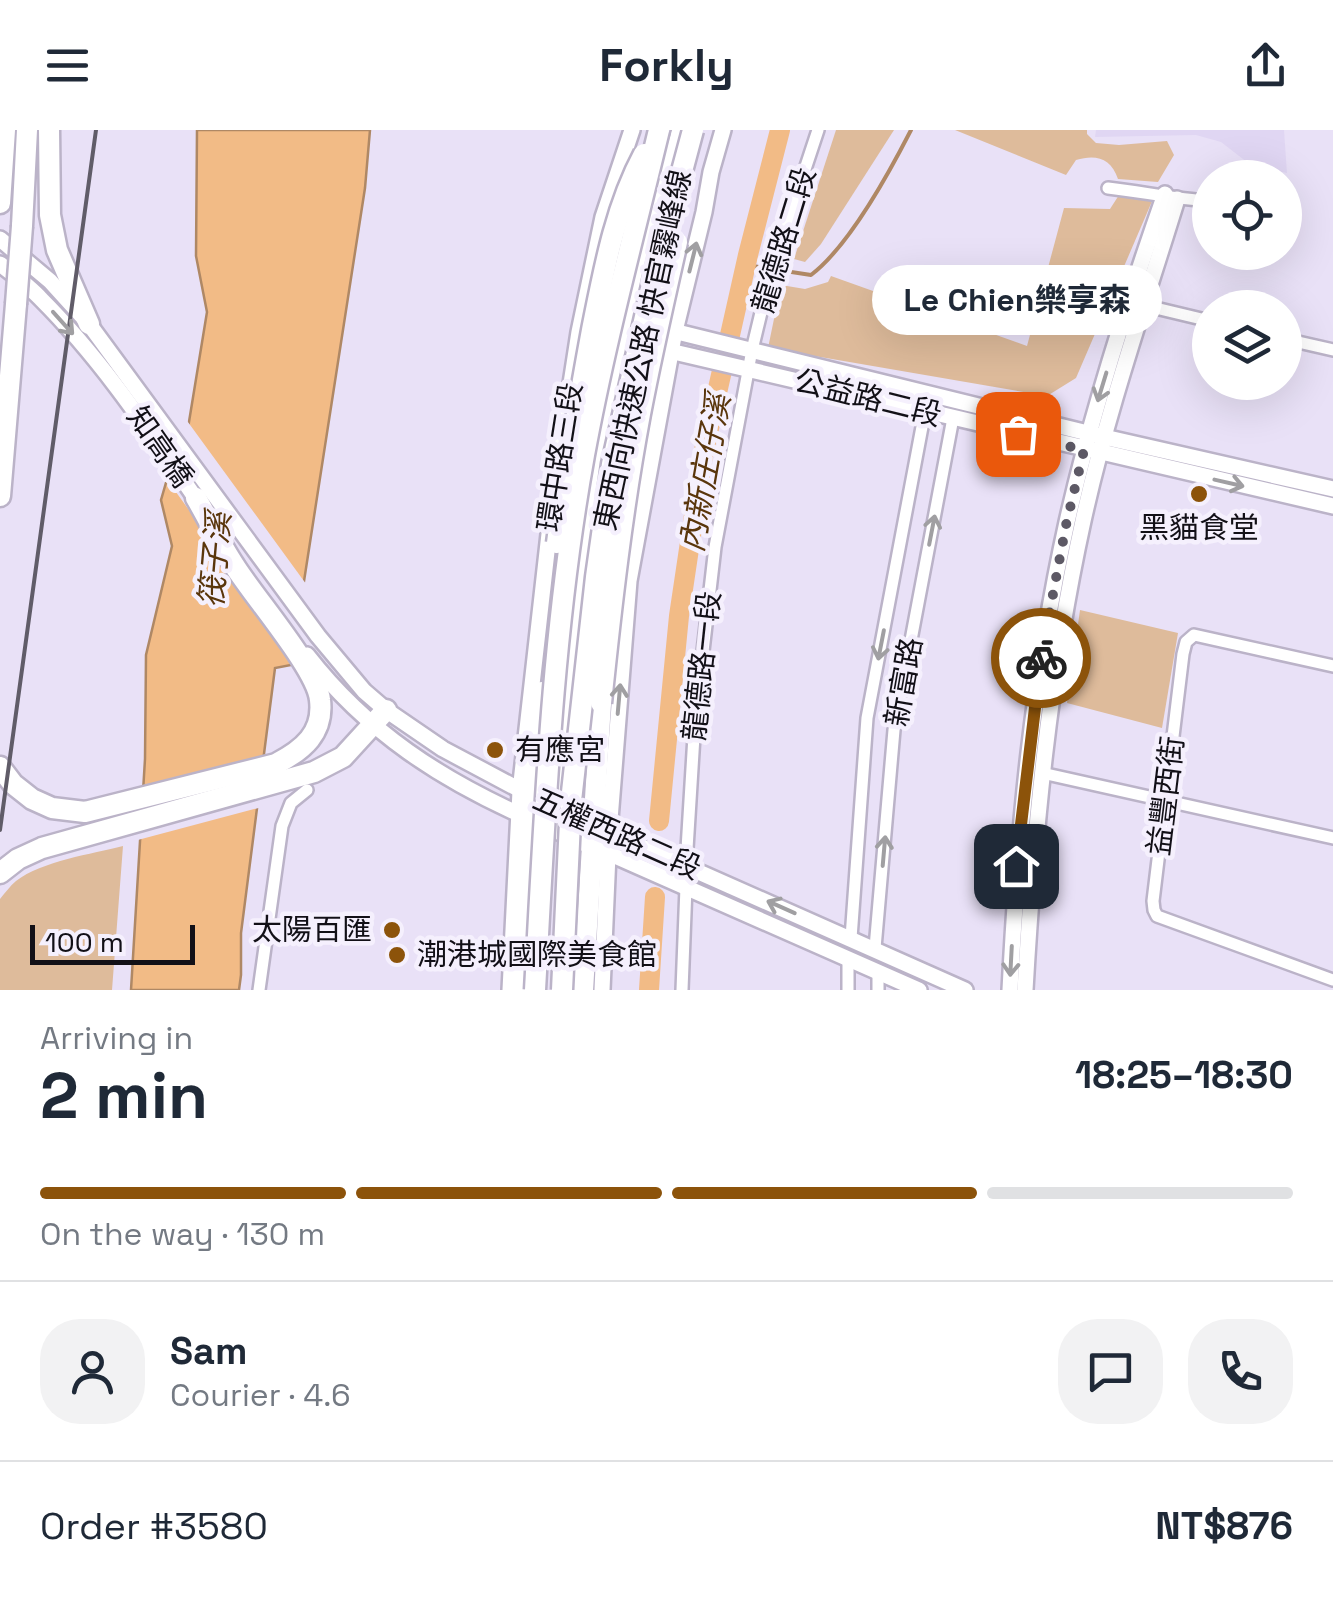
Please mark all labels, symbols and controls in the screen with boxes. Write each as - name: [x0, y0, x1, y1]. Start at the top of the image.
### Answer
- text: Forkly: [599, 37, 734, 94]
- icon: menu: [40, 38, 95, 93]
- icon: share: [1238, 38, 1293, 93]
- map controls: [1192, 160, 1302, 400]
- button: locate: [1192, 160, 1302, 270]
- street label: 龍德路二段: [743, 162, 824, 317]
- street label: 東西向快速公路 快官霧峰線: [585, 166, 700, 534]
- one-way arrow: [685, 242, 703, 274]
- callout: Le Chien樂享森: [873, 264, 1163, 334]
- text: Le Chien樂享森: [904, 280, 1130, 320]
- button: layers: [1192, 290, 1302, 400]
- one-way arrow: [51, 310, 74, 335]
- street label: 公益路二段: [791, 360, 946, 435]
- one-way arrow: [1092, 371, 1110, 402]
- street label: 環中路三段: [529, 380, 590, 534]
- water label: 內新庄仔溪: [671, 387, 739, 555]
- pin: [976, 392, 1061, 477]
- street label: 知高橋: [119, 399, 202, 495]
- icon: bag: [991, 407, 1046, 462]
- one-way arrow: [1212, 475, 1244, 493]
- marker: 黑貓食堂: [1188, 483, 1210, 505]
- water label: 筏子溪: [191, 506, 239, 610]
- place label: 黑貓食堂: [1139, 508, 1259, 547]
- one-way arrow: [923, 515, 942, 547]
- street label: 龍德路一段: [674, 589, 729, 743]
- courier: [991, 608, 1091, 708]
- one-way arrow: [871, 628, 890, 660]
- icon: bike: [1014, 631, 1069, 686]
- street label: 新富路: [876, 634, 931, 730]
- one-way arrow: [610, 684, 629, 716]
- place label: 有應宮: [515, 730, 605, 769]
- street label: 益豐西街: [1139, 734, 1192, 858]
- marker: 有應宮: [484, 739, 506, 761]
- street label: 五權西路二段: [527, 779, 707, 888]
- pin: [974, 824, 1059, 909]
- one-way arrow: [874, 835, 893, 868]
- icon: home: [989, 839, 1044, 894]
- one-way arrow: [766, 897, 797, 915]
- place label: 太陽百匯: [252, 910, 372, 949]
- marker: 太陽百匯: [381, 919, 403, 941]
- scale bar: [30, 920, 195, 964]
- text: 100 m: [45, 924, 124, 960]
- place label: 潮港城國際美食館: [417, 935, 657, 974]
- marker: 潮港城國際美食館: [386, 944, 408, 966]
- one-way arrow: [1001, 945, 1020, 977]
- text: Arriving in: [40, 1018, 193, 1058]
- text: 18:25–18:30: [1075, 1051, 1293, 1099]
- text: 2 min: [40, 1054, 208, 1137]
- text: On the way · 130 m: [40, 1214, 325, 1254]
- button: person: [40, 1319, 145, 1424]
- button: chat: [1058, 1319, 1163, 1424]
- button: phone: [1188, 1319, 1293, 1424]
- text: Sam: [170, 1327, 247, 1375]
- text: Courier · 4.6: [170, 1375, 351, 1415]
- text: Order #3580: [40, 1502, 268, 1550]
- text: NT$876: [1155, 1502, 1293, 1550]

